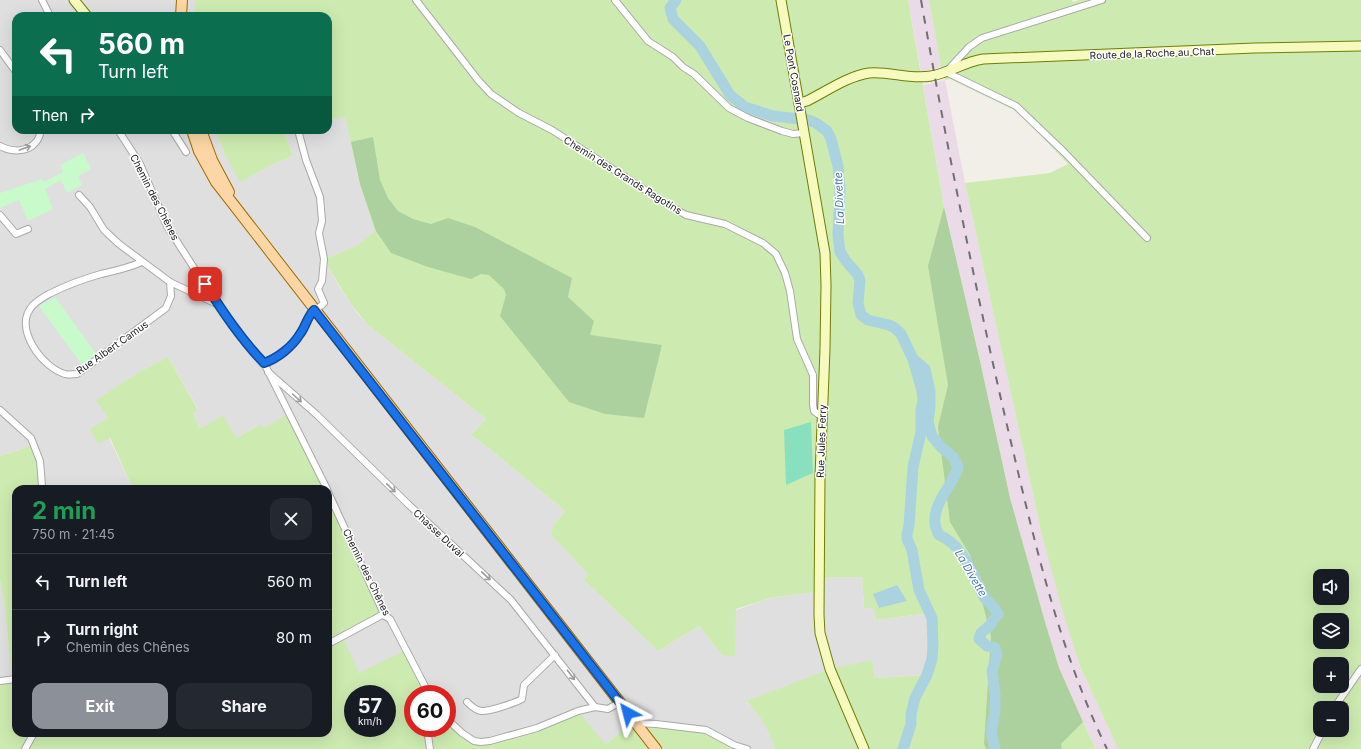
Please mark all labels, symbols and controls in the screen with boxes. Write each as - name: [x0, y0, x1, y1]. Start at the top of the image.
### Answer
- text: 560 m: [98, 27, 185, 61]
- icon: left: [32, 28, 84, 80]
- street label: Le Pont Cosnard: [781, 33, 807, 113]
- street label: Route de la Roche au Chat: [1090, 45, 1215, 61]
- text: Turn left: [98, 61, 168, 82]
- icon: right: [76, 104, 98, 126]
- text: Then: [32, 106, 68, 125]
- street label: Chemin des Grands Ragotins: [562, 134, 684, 216]
- one-way arrow: [19, 144, 31, 152]
- street label: Chemin des Chênes: [128, 152, 182, 242]
- water label: La Divette: [831, 172, 847, 224]
- pin: [188, 267, 222, 301]
- icon: arrive: [194, 273, 216, 295]
- street label: Rue Albert Camus: [74, 318, 150, 376]
- one-way arrow: [292, 393, 303, 402]
- street label: Rue Jules Ferry: [814, 404, 828, 478]
- one-way arrow: [386, 483, 396, 493]
- text: 2 min: [32, 496, 96, 525]
- button: close: [270, 498, 312, 540]
- street label: Chasse Duval: [411, 507, 467, 559]
- text: 750 m · 21:45: [32, 526, 115, 542]
- street label: Chemin des Chênes: [341, 527, 393, 617]
- water label: La Divette: [952, 547, 990, 599]
- map controls: [1313, 569, 1349, 737]
- button: sound: [1313, 569, 1349, 605]
- icon: left: [32, 571, 54, 593]
- text: Turn left: [66, 572, 127, 591]
- text: 560 m: [267, 572, 312, 591]
- one-way arrow: [481, 572, 491, 581]
- button: layers: [1313, 613, 1349, 649]
- text: Turn right: [66, 620, 138, 639]
- icon: right: [32, 627, 54, 649]
- text: 80 m: [276, 628, 312, 647]
- text: Chemin des Chênes: [66, 639, 190, 655]
- button: +: [1313, 657, 1349, 693]
- one-way arrow: [566, 669, 575, 680]
- button: Exit: [32, 683, 168, 729]
- button: Share: [176, 683, 312, 729]
- speed limit sign: 60: [404, 685, 456, 737]
- position arrow: [607, 692, 649, 734]
- text: 57: [358, 694, 382, 718]
- button: −: [1313, 701, 1349, 737]
- text: km/h: [358, 715, 382, 727]

